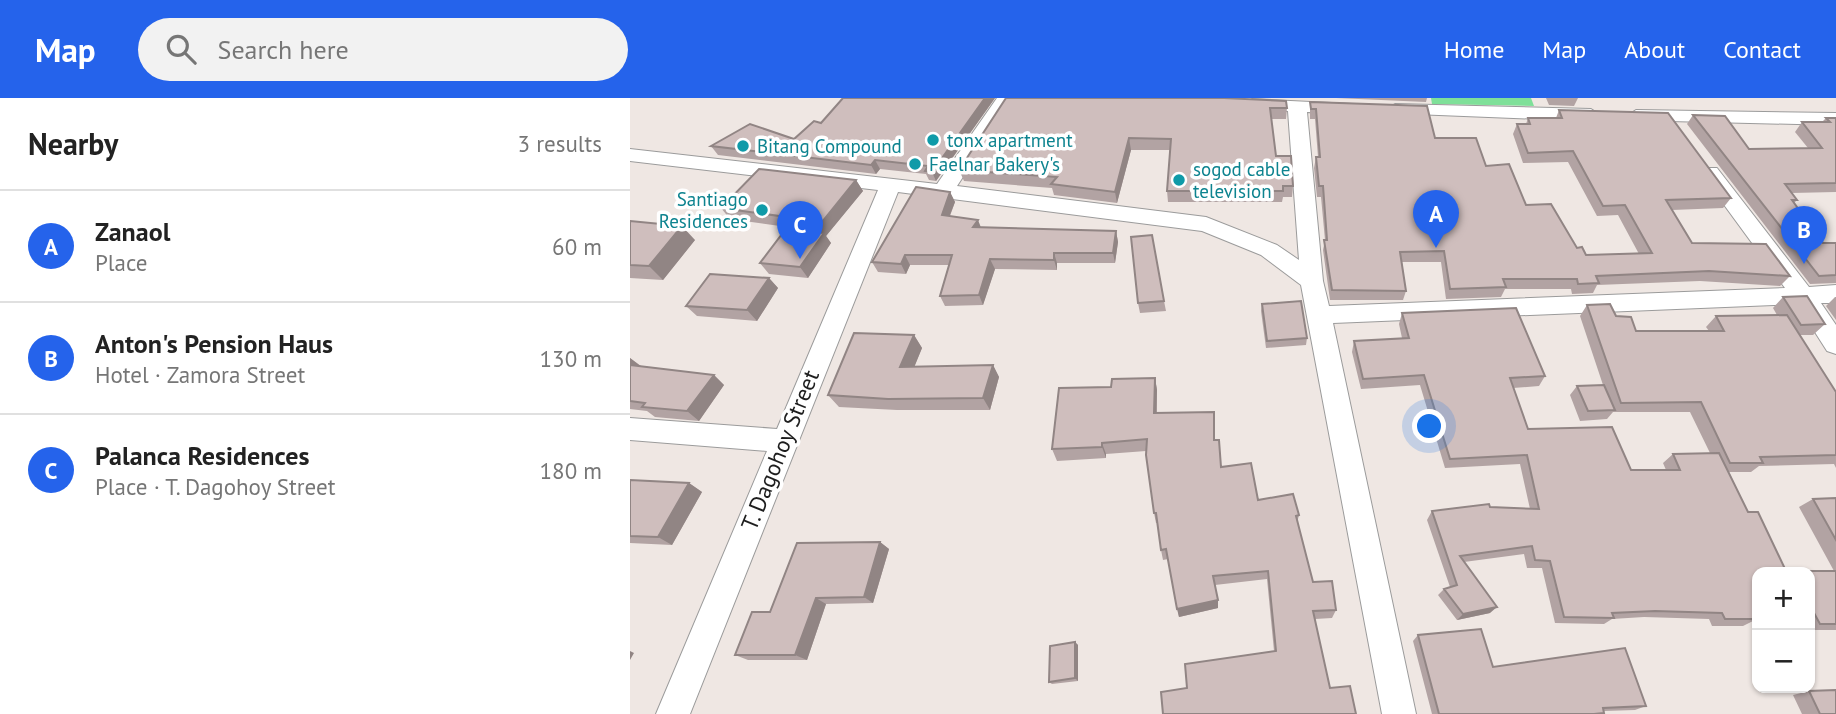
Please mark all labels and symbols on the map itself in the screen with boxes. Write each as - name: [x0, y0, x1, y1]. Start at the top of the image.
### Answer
- place label: tonx apartment: [947, 128, 1073, 152]
- marker: tonx apartment: [925, 132, 941, 148]
- place label: Bitang Compound: [757, 134, 902, 158]
- marker: Bitang Compound: [735, 138, 751, 154]
- place label: Faelnar Bakery's: [929, 152, 1060, 176]
- marker: Faelnar Bakery's: [907, 156, 923, 172]
- place label: sogod cable television: [1193, 157, 1290, 203]
- marker: sogod cable television: [1171, 172, 1187, 188]
- place label: Santiago Residences: [659, 187, 748, 233]
- pin: A: [1413, 190, 1459, 248]
- pin: C: [777, 201, 823, 259]
- marker: Santiago Residences: [754, 202, 770, 218]
- pin: B: [1781, 206, 1827, 264]
- street label: T. Dagohoy Street: [734, 365, 825, 534]
- your location: [1412, 409, 1446, 443]

